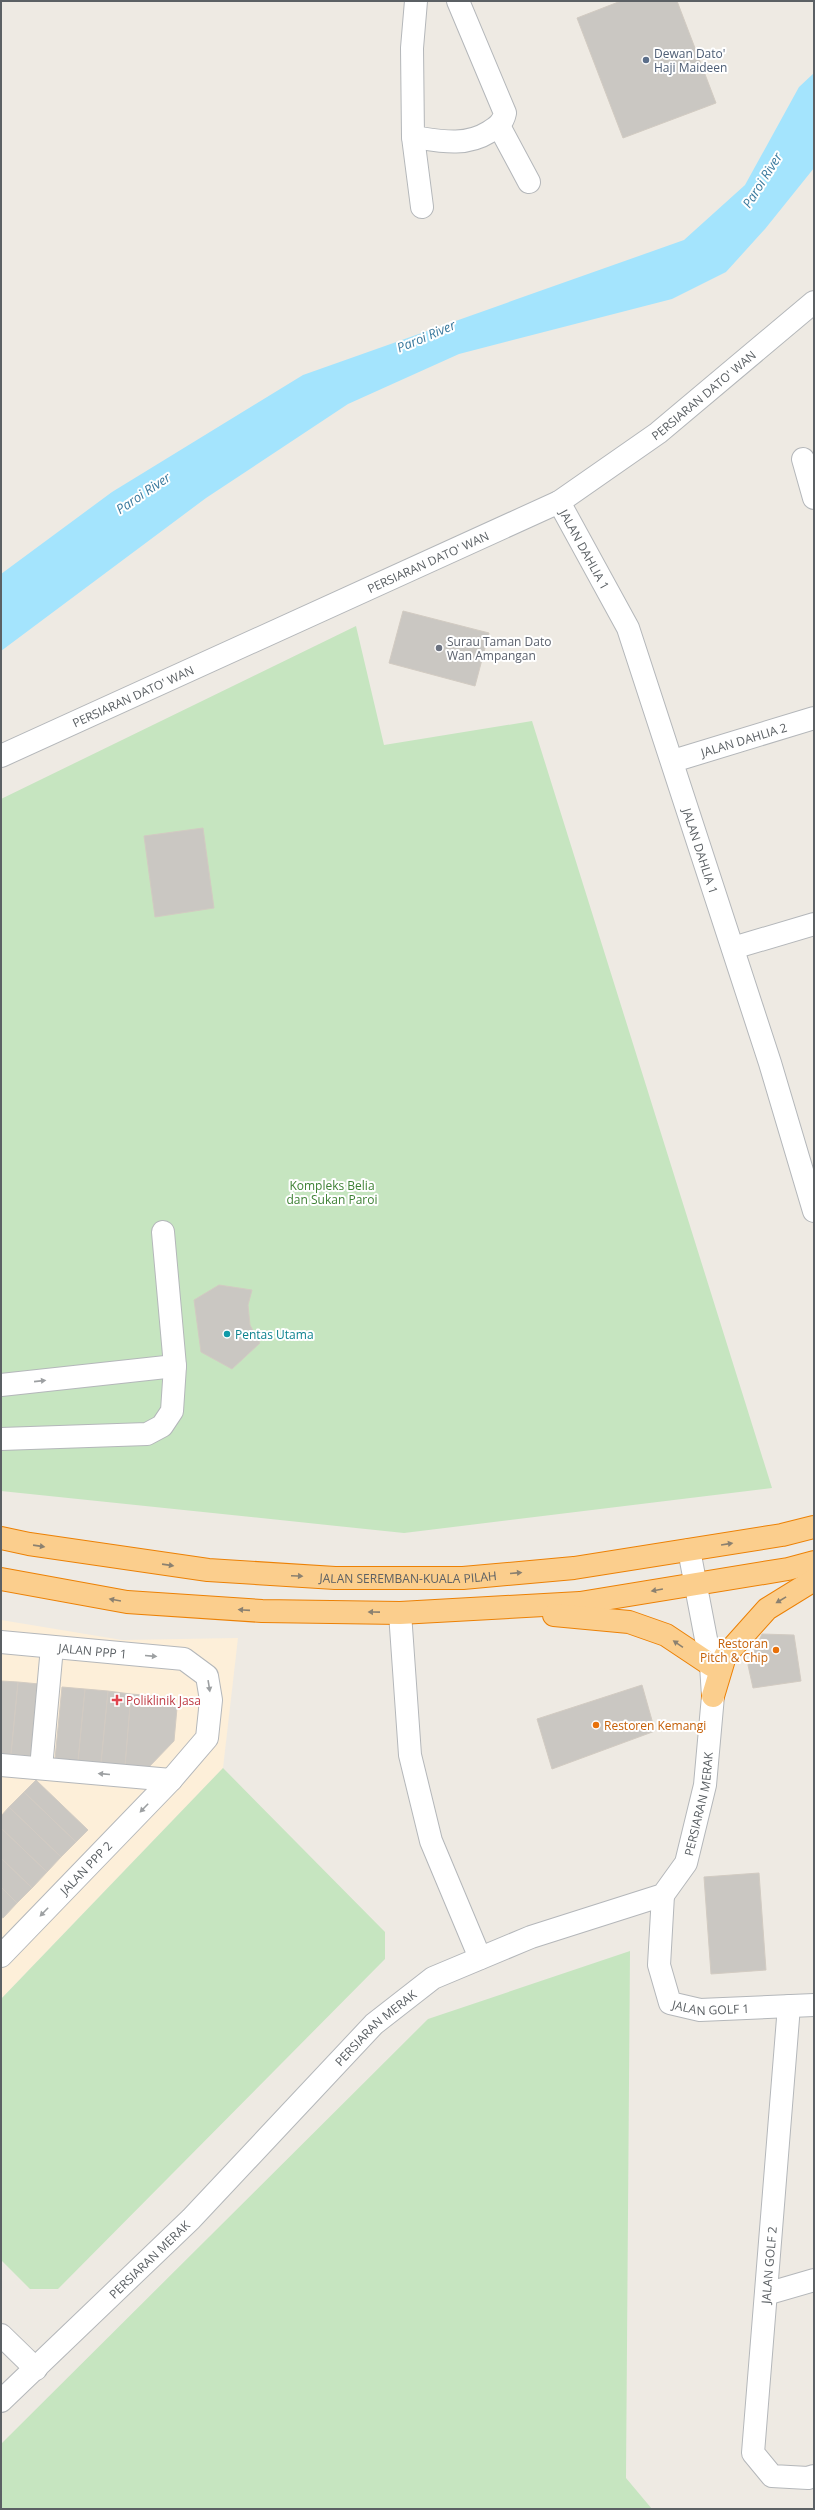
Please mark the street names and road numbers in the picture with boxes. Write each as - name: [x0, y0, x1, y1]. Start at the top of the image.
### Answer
- street label: PERSIARAN DATO' WAN: [648, 346, 759, 444]
- street label: JALAN DAHLIA 1: [556, 505, 614, 593]
- street label: PERSIARAN DATO' WAN: [364, 527, 491, 597]
- street label: PERSIARAN DATO' WAN: [69, 661, 196, 731]
- street label: JALAN DAHLIA 2: [698, 718, 789, 761]
- street label: JALAN DAHLIA 1: [678, 805, 723, 896]
- street label: JALAN SEREMBAN-KUALA PILAH: [318, 1566, 497, 1587]
- street label: JALAN PPP 1: [57, 1639, 128, 1662]
- street label: PERSIARAN MERAK: [680, 1751, 716, 1858]
- street label: JALAN PPP 2: [55, 1837, 116, 1899]
- street label: PERSIARAN MERAK: [331, 1985, 420, 2070]
- street label: JALAN GOLF 1: [670, 1995, 750, 2019]
- street label: PERSIARAN MERAK: [105, 2216, 194, 2302]
- street label: JALAN GOLF 2: [757, 2226, 781, 2305]

